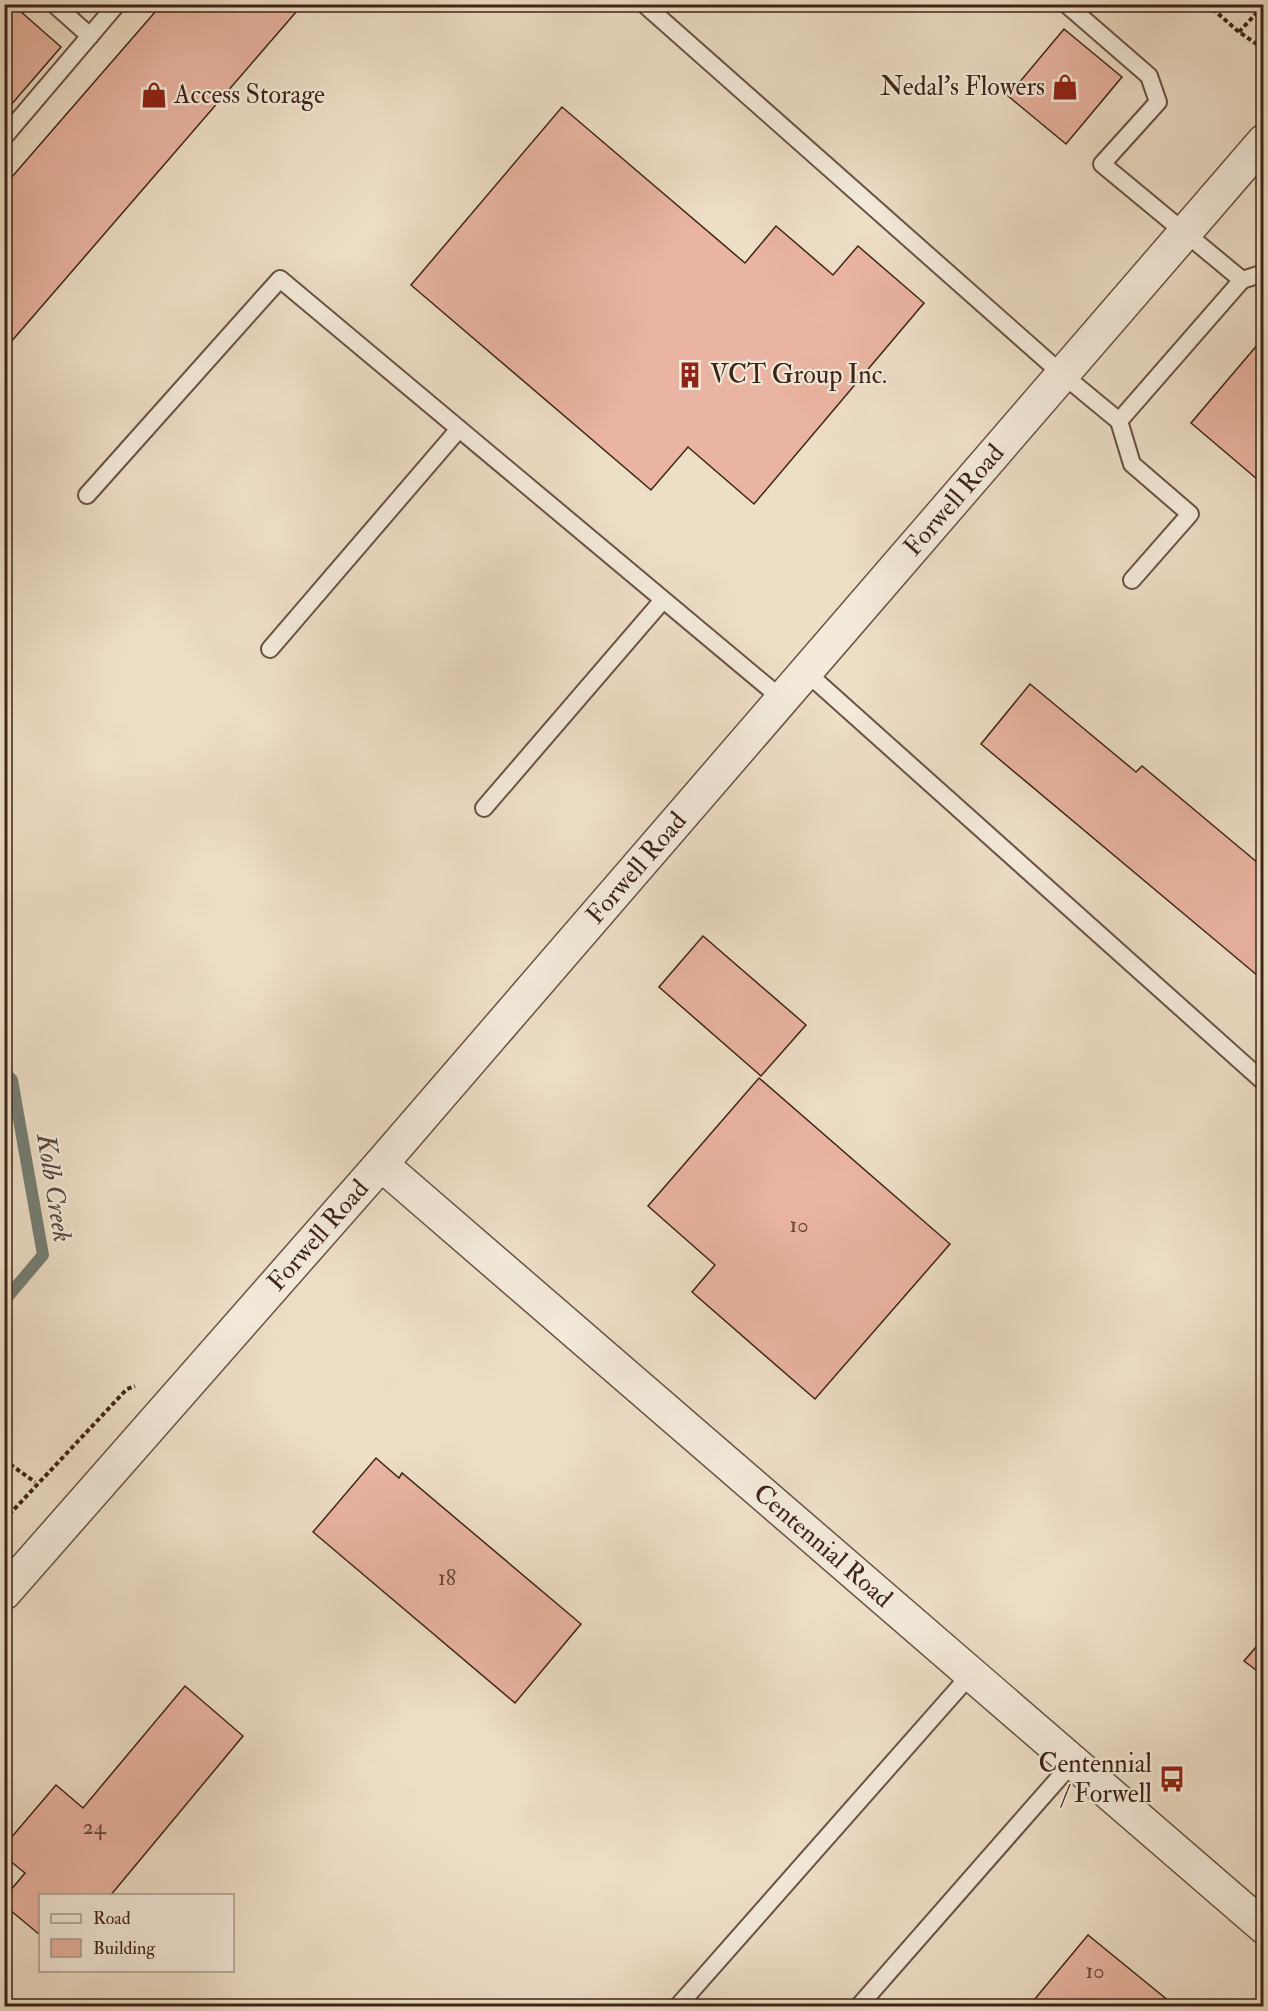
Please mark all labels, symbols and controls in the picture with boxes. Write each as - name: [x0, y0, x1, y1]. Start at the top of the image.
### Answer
- place label: Nedal’s Flowers: [880, 71, 1045, 103]
- shop icon: Nedal’s Flowers: [1050, 72, 1080, 102]
- place label: Access Storage: [173, 79, 325, 111]
- shop icon: Access Storage: [139, 80, 169, 110]
- place label: VCT Group Inc.: [710, 359, 887, 392]
- building icon: VCT Group Inc.: [675, 360, 705, 390]
- street label: Forwell Road: [897, 437, 1011, 563]
- street label: Forwell Road: [579, 805, 694, 931]
- water label: Kolb Creek: [29, 1129, 79, 1245]
- street label: Forwell Road: [261, 1173, 376, 1298]
- house number: 10: [789, 1211, 809, 1239]
- street label: Centennial Road: [747, 1477, 899, 1615]
- house number: 18: [438, 1564, 456, 1592]
- place label: Centennial / Forwell: [1038, 1748, 1152, 1810]
- bus stop icon: Centennial / Forwell: [1157, 1764, 1187, 1794]
- house number: 24: [82, 1813, 107, 1841]
- legend: [39, 1894, 234, 1972]
- text: Road: [93, 1907, 131, 1930]
- text: Building: [93, 1937, 156, 1960]
- house number: 10: [1085, 1957, 1105, 1985]

